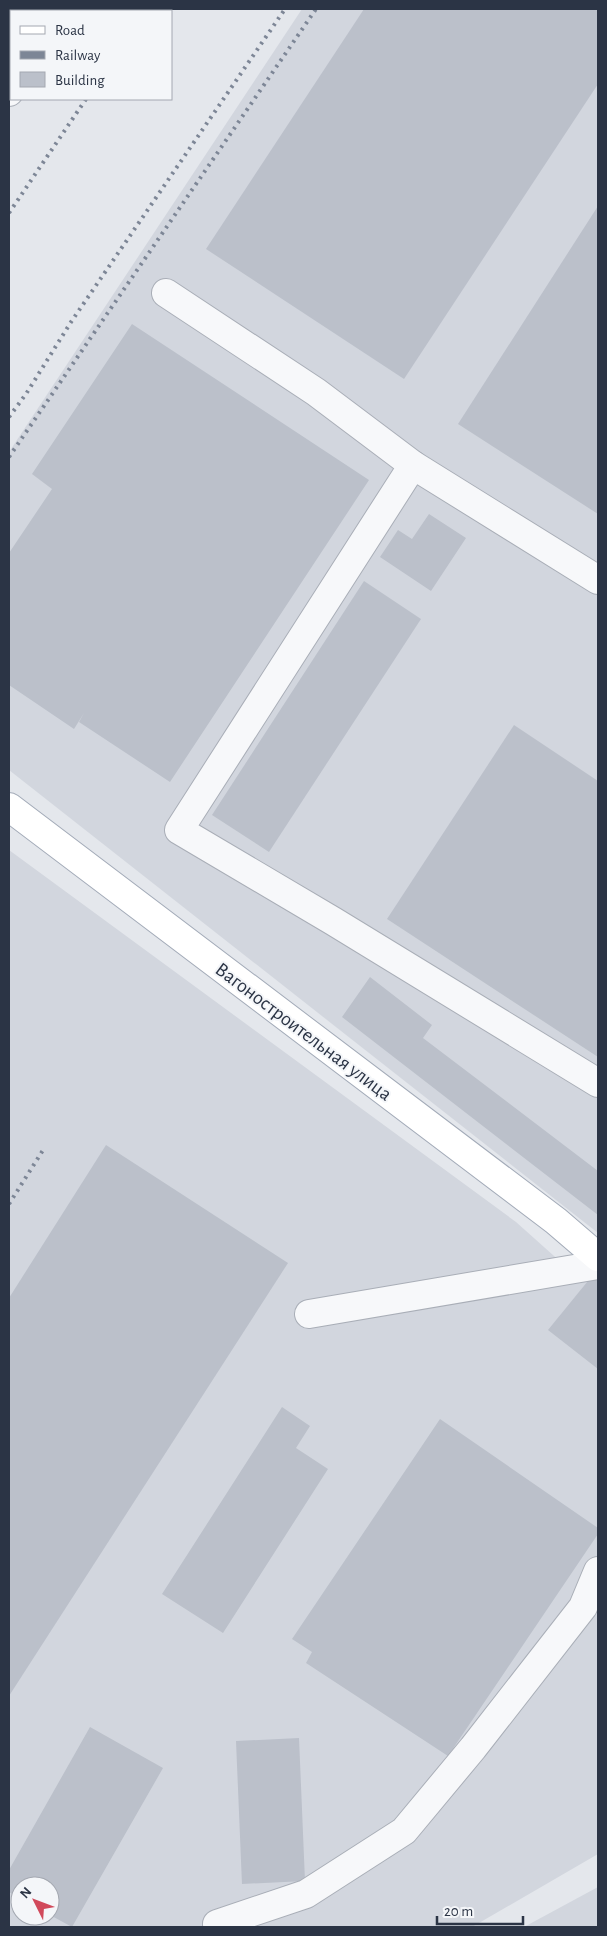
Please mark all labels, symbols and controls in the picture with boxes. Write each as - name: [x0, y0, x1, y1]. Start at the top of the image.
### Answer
- legend: [10, 10, 172, 100]
- text: Road: [55, 23, 85, 38]
- text: Railway: [55, 48, 101, 63]
- text: Building: [55, 73, 105, 88]
- street label: Вагоностроительная улица: [211, 959, 395, 1105]
- north arrow: [10, 1876, 60, 1926]
- text: N: [18, 1885, 35, 1901]
- scale bar: [437, 1894, 523, 1926]
- text: 20 m: [444, 1904, 473, 1919]

